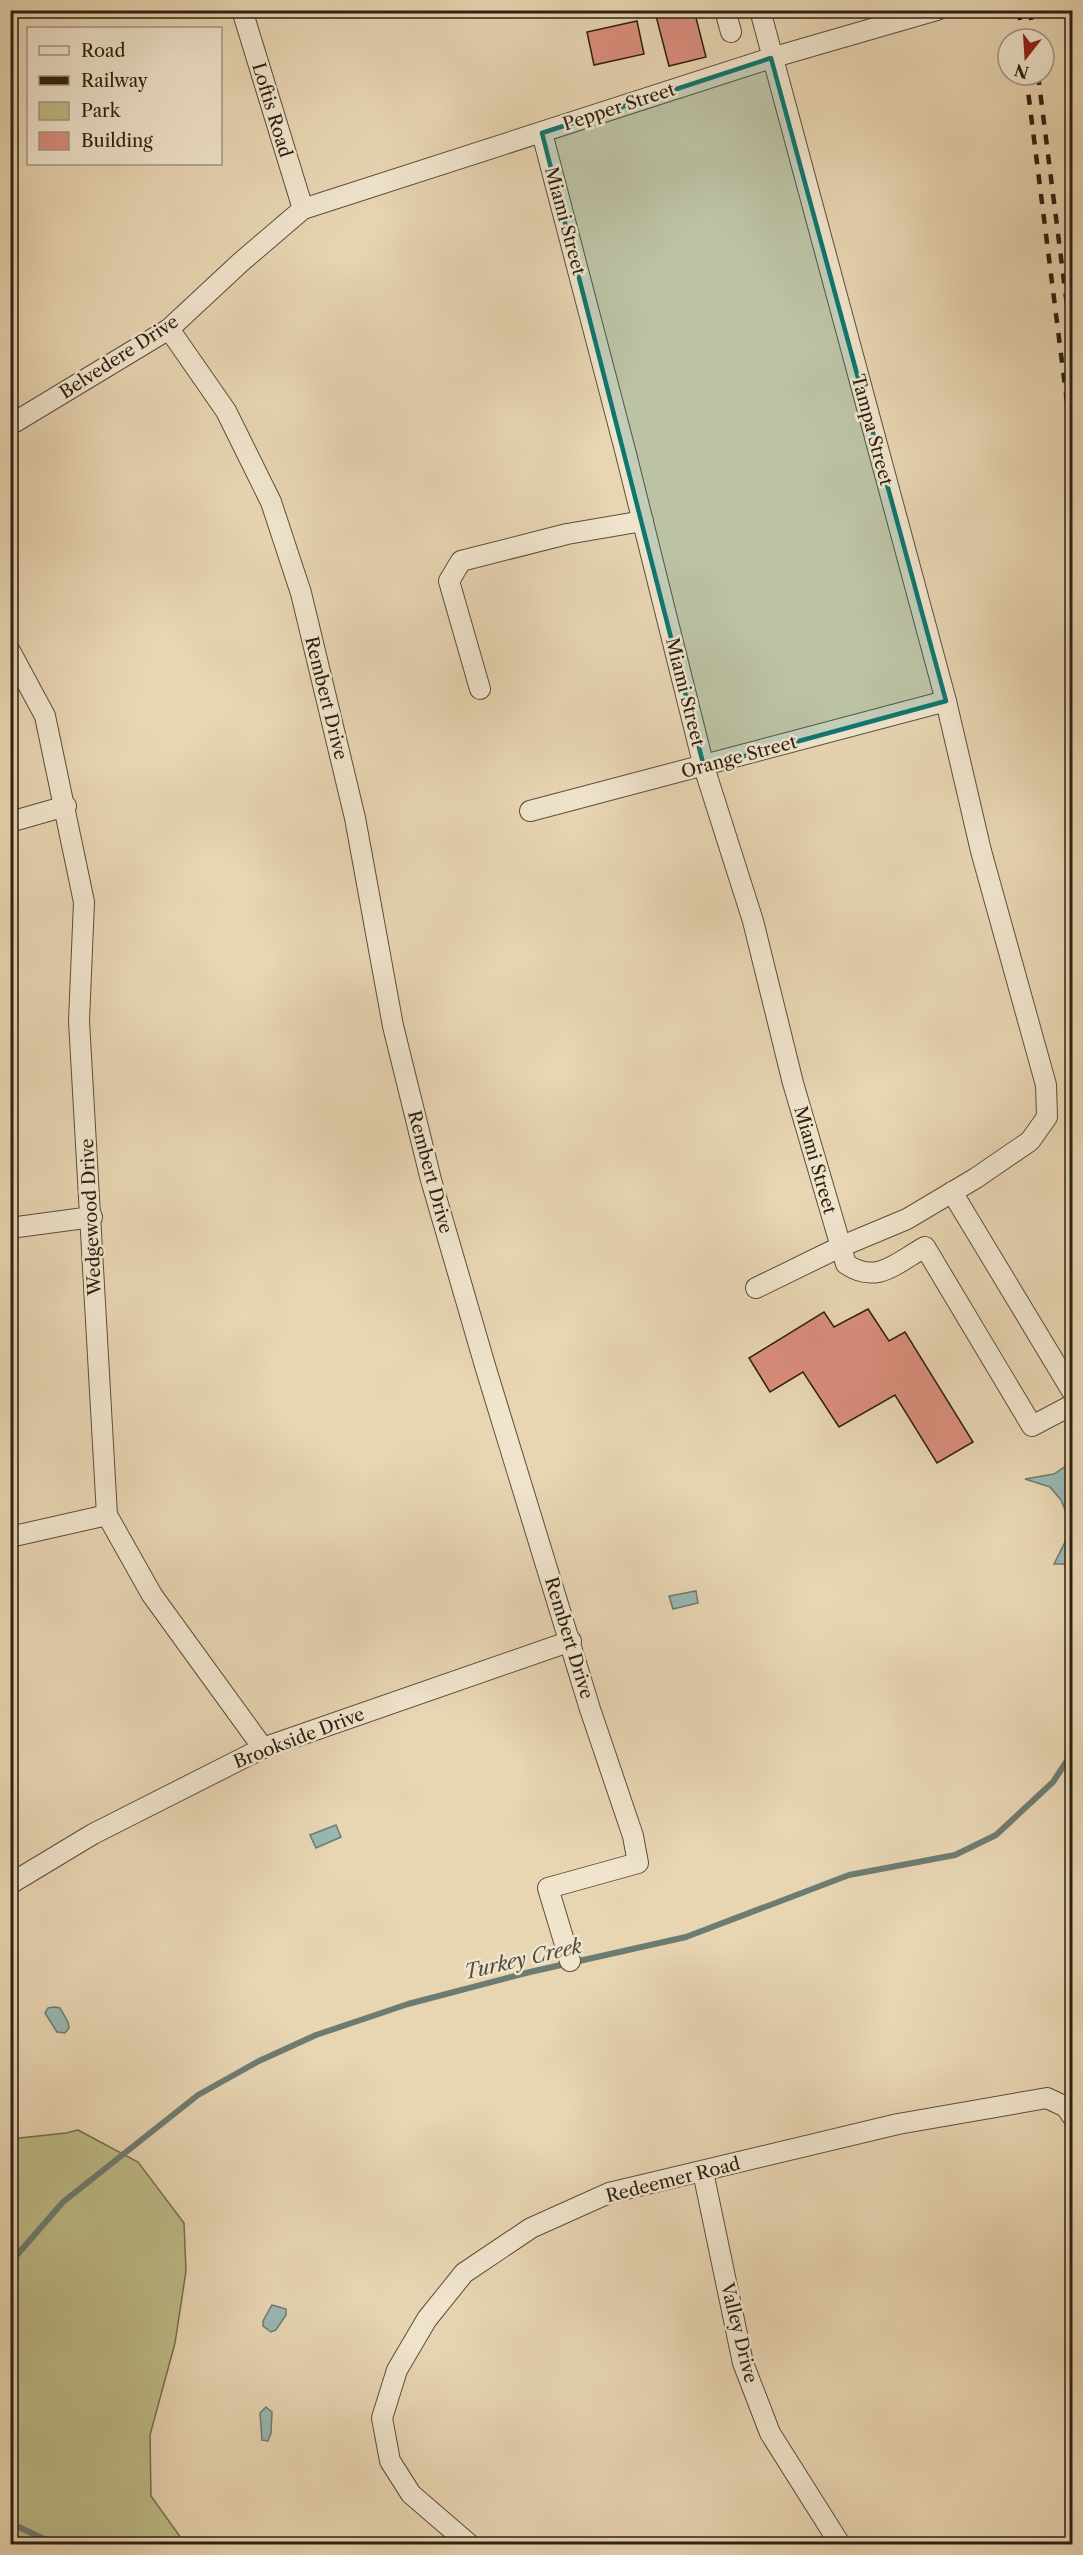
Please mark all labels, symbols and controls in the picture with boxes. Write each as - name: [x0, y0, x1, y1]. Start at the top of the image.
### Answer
- legend: [27, 27, 222, 165]
- north arrow: [996, 27, 1056, 87]
- text: Road: [81, 40, 126, 62]
- street label: Loftis Road: [247, 60, 297, 160]
- text: N: [1012, 60, 1031, 83]
- text: Railway: [81, 70, 149, 92]
- street label: Pepper Street: [560, 78, 679, 136]
- text: Park: [81, 100, 122, 122]
- text: Building: [81, 130, 153, 152]
- street label: Miami Street: [540, 164, 590, 278]
- street label: Belvedere Drive: [55, 310, 183, 404]
- street label: Tampa Street: [847, 372, 898, 489]
- street label: Rembert Drive: [300, 634, 352, 762]
- street label: Miami Street: [661, 635, 709, 749]
- street label: Orange Street: [679, 731, 800, 783]
- street label: Miami Street: [789, 1104, 841, 1217]
- street label: Rembert Drive: [403, 1108, 457, 1236]
- street label: Wedgewood Drive: [76, 1138, 106, 1297]
- street label: Rembert Drive: [540, 1574, 598, 1702]
- street label: Brookside Drive: [231, 1703, 367, 1773]
- water label: Turkey Creek: [462, 1934, 585, 1984]
- street label: Redeemer Road: [604, 2153, 742, 2207]
- street label: Valley Drive: [716, 2280, 762, 2385]

